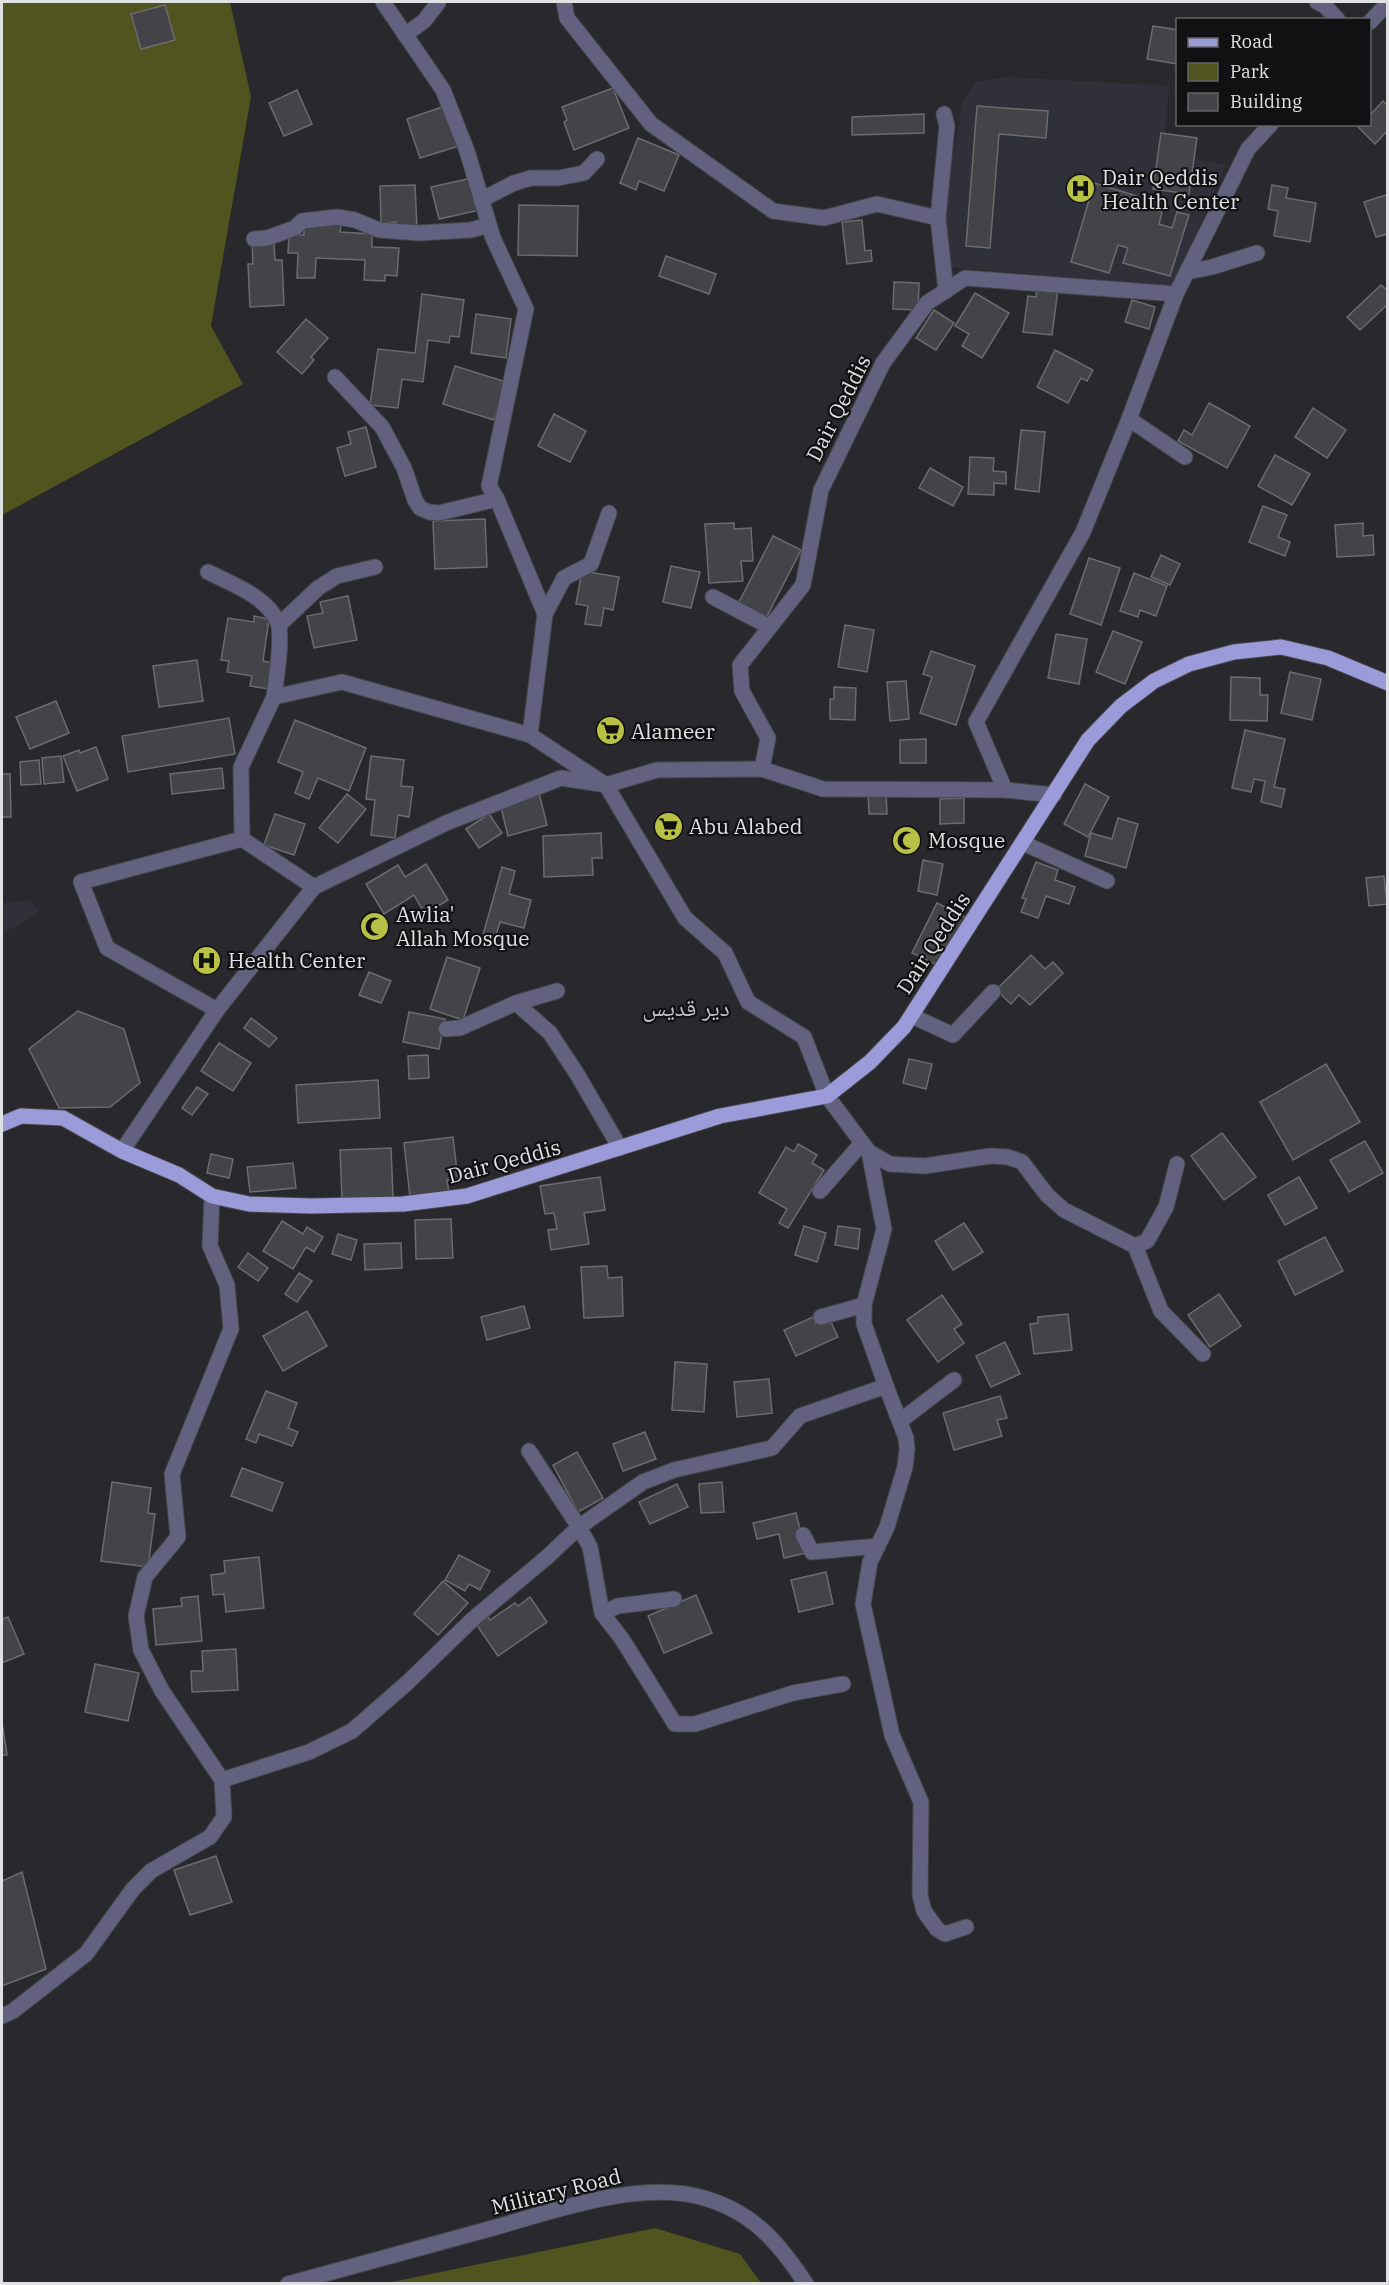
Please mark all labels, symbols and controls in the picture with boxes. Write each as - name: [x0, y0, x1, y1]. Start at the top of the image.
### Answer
- legend: [1176, 18, 1371, 126]
- text: Road: [1230, 30, 1273, 53]
- text: Park: [1230, 60, 1270, 83]
- text: Building: [1230, 90, 1302, 113]
- place label: Dair Qeddis Health Center: [1102, 163, 1240, 215]
- hospital icon: Dair Qeddis Health Center: [1065, 173, 1097, 205]
- street label: Dair Qeddis: [799, 350, 877, 466]
- supermarket icon: Alameer: [594, 715, 626, 747]
- place label: Alameer: [631, 717, 715, 745]
- supermarket icon: Abu Alabed: [652, 810, 684, 842]
- place label: Abu Alabed: [689, 812, 803, 840]
- mosque icon: Mosque: [891, 824, 923, 856]
- place label: Mosque: [928, 826, 1005, 854]
- street label: Dair Qeddis: [890, 887, 976, 999]
- place label: Awlia' Allah Mosque: [396, 900, 529, 952]
- mosque icon: Awlia' Allah Mosque: [359, 910, 391, 942]
- hospital icon: Health Center: [191, 944, 223, 976]
- place label: Health Center: [228, 946, 366, 974]
- district label: دير قديس: [642, 991, 730, 1023]
- street label: Dair Qeddis: [444, 1132, 564, 1190]
- street label: Military Road: [488, 2161, 624, 2221]

